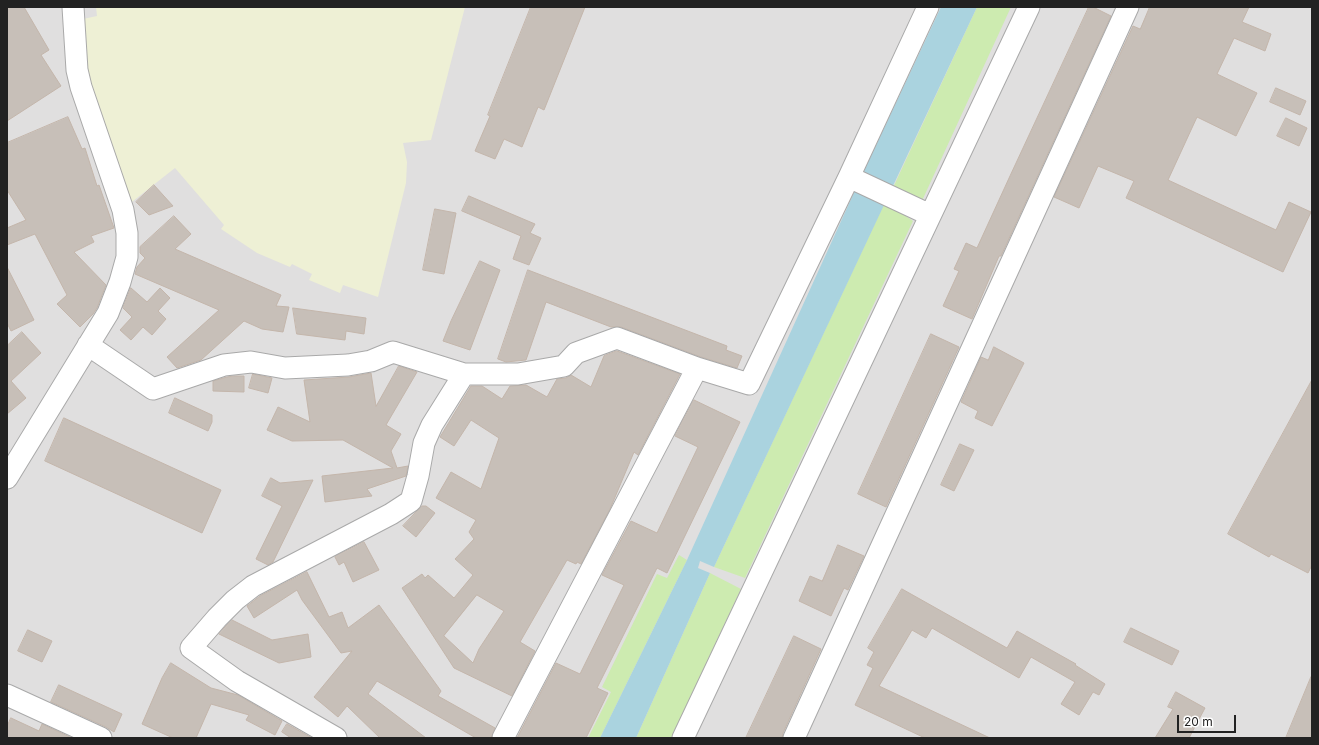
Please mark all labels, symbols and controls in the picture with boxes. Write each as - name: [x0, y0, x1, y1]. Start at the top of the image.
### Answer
- scale bar: [1179, 707, 1238, 733]
- text: 20 m: [1184, 714, 1213, 729]

